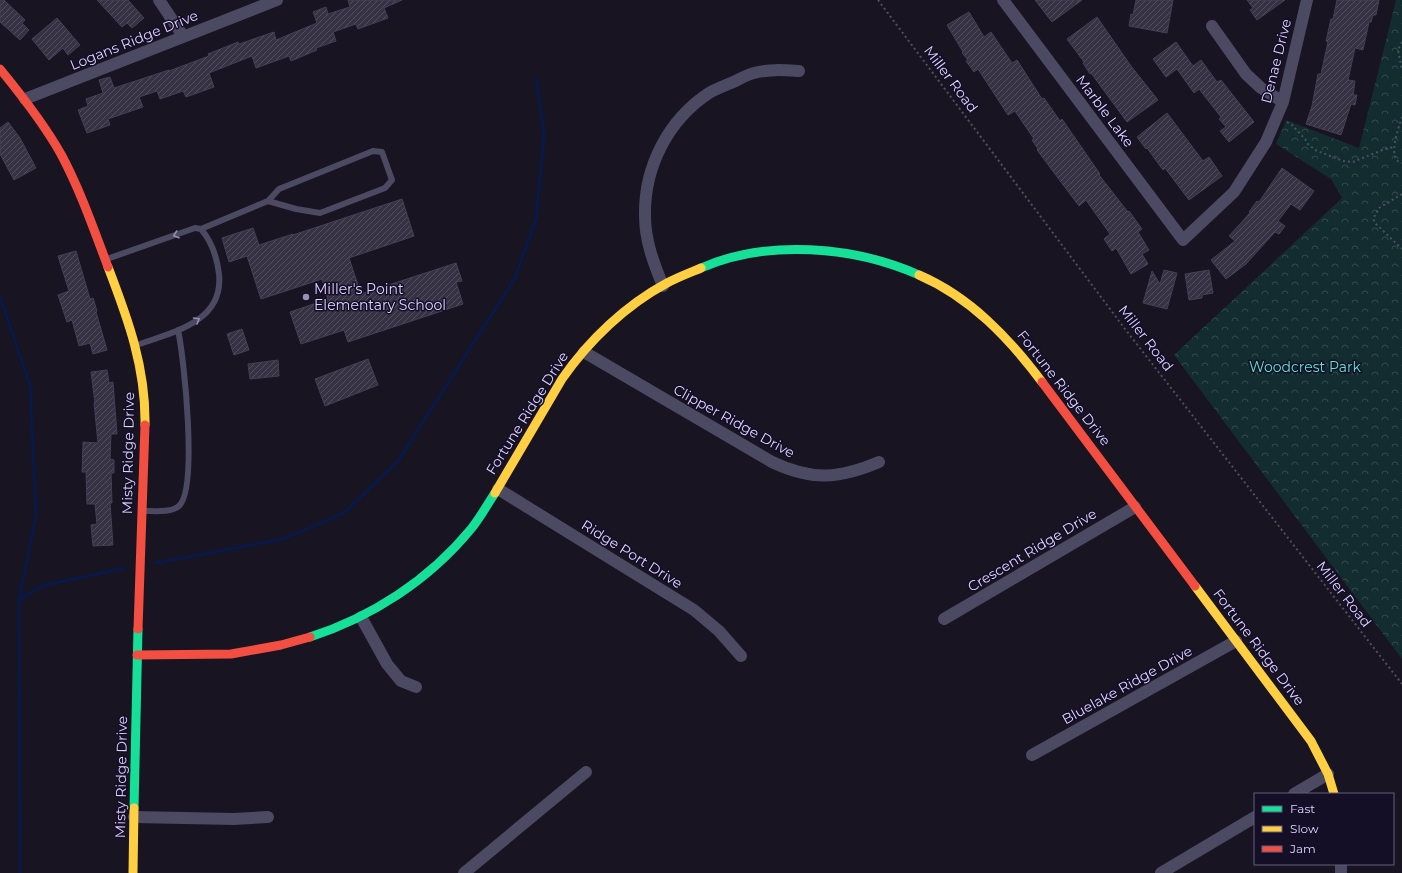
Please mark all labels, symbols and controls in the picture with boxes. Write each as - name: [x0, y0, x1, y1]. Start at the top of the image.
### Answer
- street label: Logans Ridge Drive: [67, 6, 201, 74]
- street label: Denae Drive: [1257, 17, 1295, 105]
- street label: Miller Road: [920, 42, 982, 116]
- street label: Marble Lake: [1072, 71, 1138, 151]
- one-way arrow: [173, 230, 180, 239]
- place label: Miller's Point Elementary School: [314, 280, 446, 314]
- marker: Miller's Point Elementary School: [301, 292, 311, 302]
- street label: Miller Road: [1115, 301, 1177, 375]
- one-way arrow: [193, 318, 200, 325]
- street label: Fortune Ridge Drive: [1013, 327, 1115, 449]
- street label: Fortune Ridge Drive: [482, 348, 572, 478]
- park label: Woodcrest Park: [1249, 358, 1362, 376]
- street label: Clipper Ridge Drive: [670, 380, 798, 462]
- street label: Misty Ridge Drive: [118, 392, 138, 514]
- street label: Crescent Ridge Drive: [964, 504, 1100, 596]
- street label: Ridge Port Drive: [578, 516, 686, 592]
- street label: Miller Road: [1313, 557, 1375, 631]
- street label: Fortune Ridge Drive: [1209, 585, 1309, 709]
- street label: Bluelake Ridge Drive: [1059, 642, 1195, 728]
- street label: Misty Ridge Drive: [111, 716, 131, 838]
- legend: [1254, 793, 1394, 865]
- text: Fast: [1290, 801, 1315, 816]
- text: Slow: [1290, 821, 1319, 836]
- text: Jam: [1289, 841, 1316, 856]

